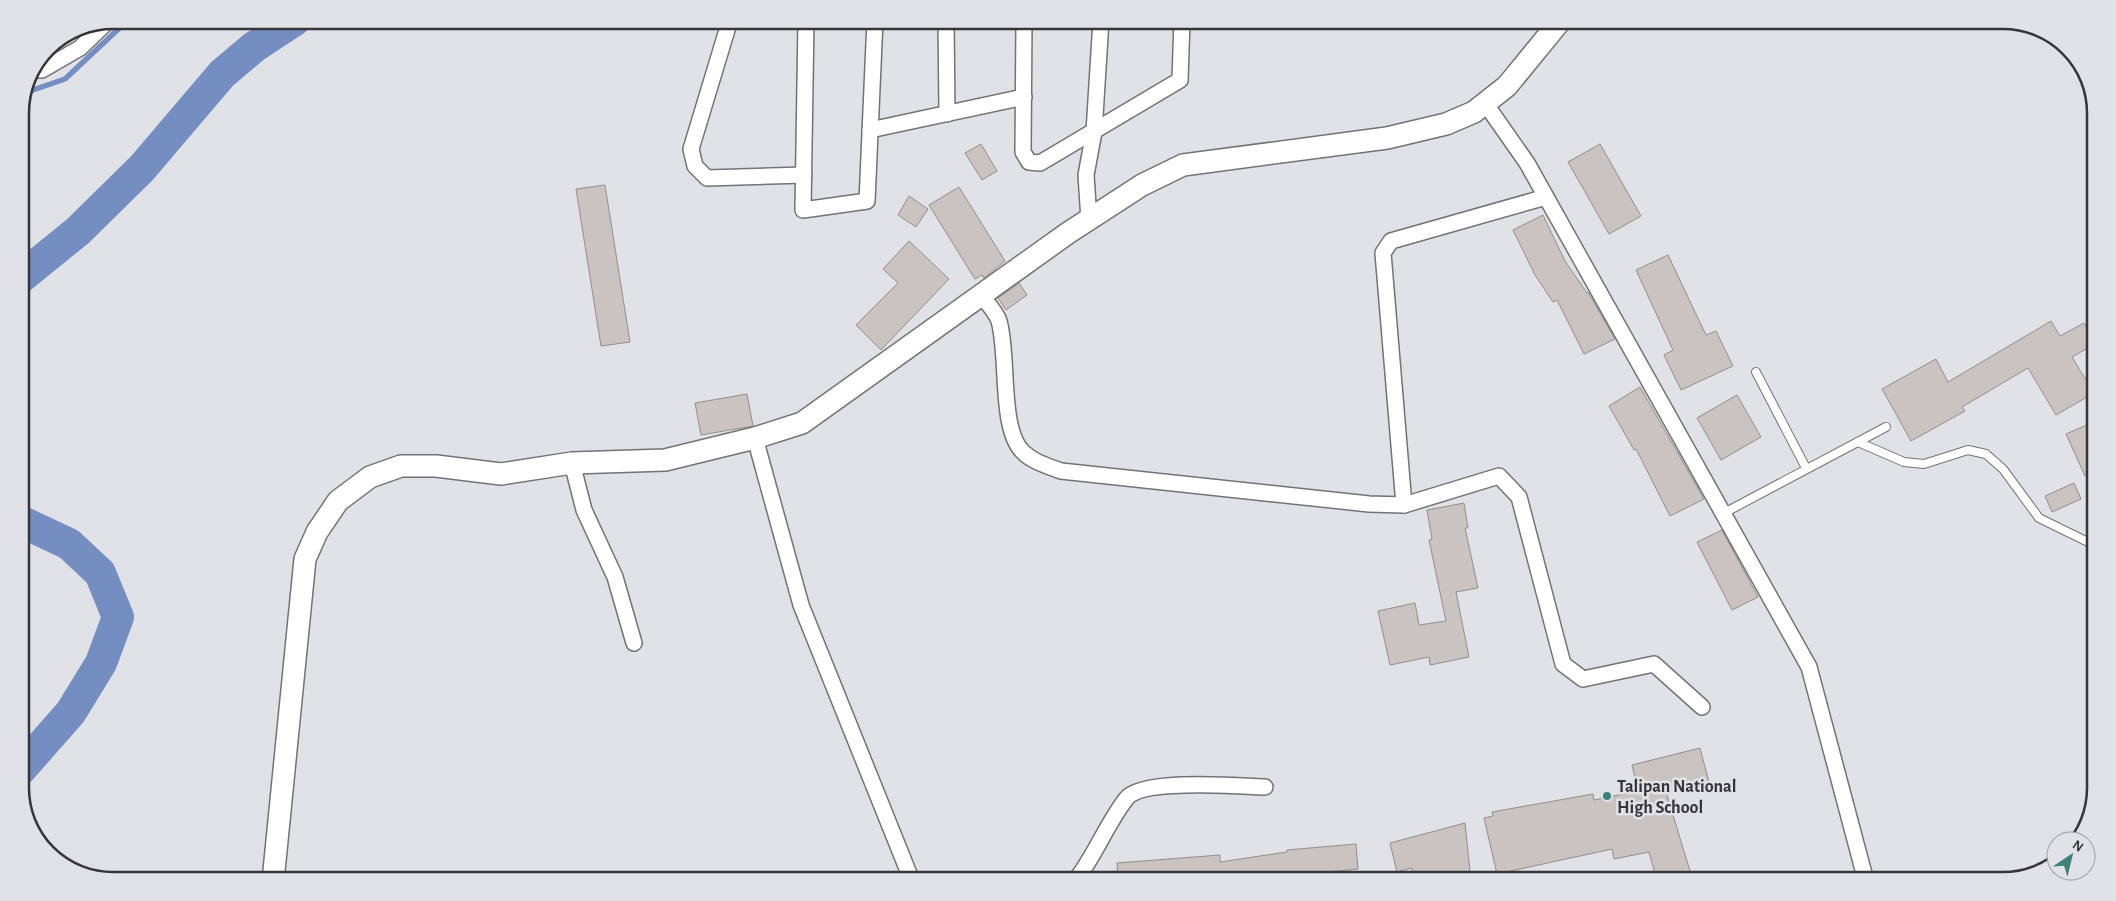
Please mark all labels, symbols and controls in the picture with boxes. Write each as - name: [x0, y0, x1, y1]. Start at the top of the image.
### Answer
- place label: Talipan National High School: [1617, 778, 1736, 817]
- marker: Talipan National High School: [1601, 790, 1613, 802]
- north arrow: [2046, 831, 2096, 881]
- text: N: [2070, 838, 2086, 855]

